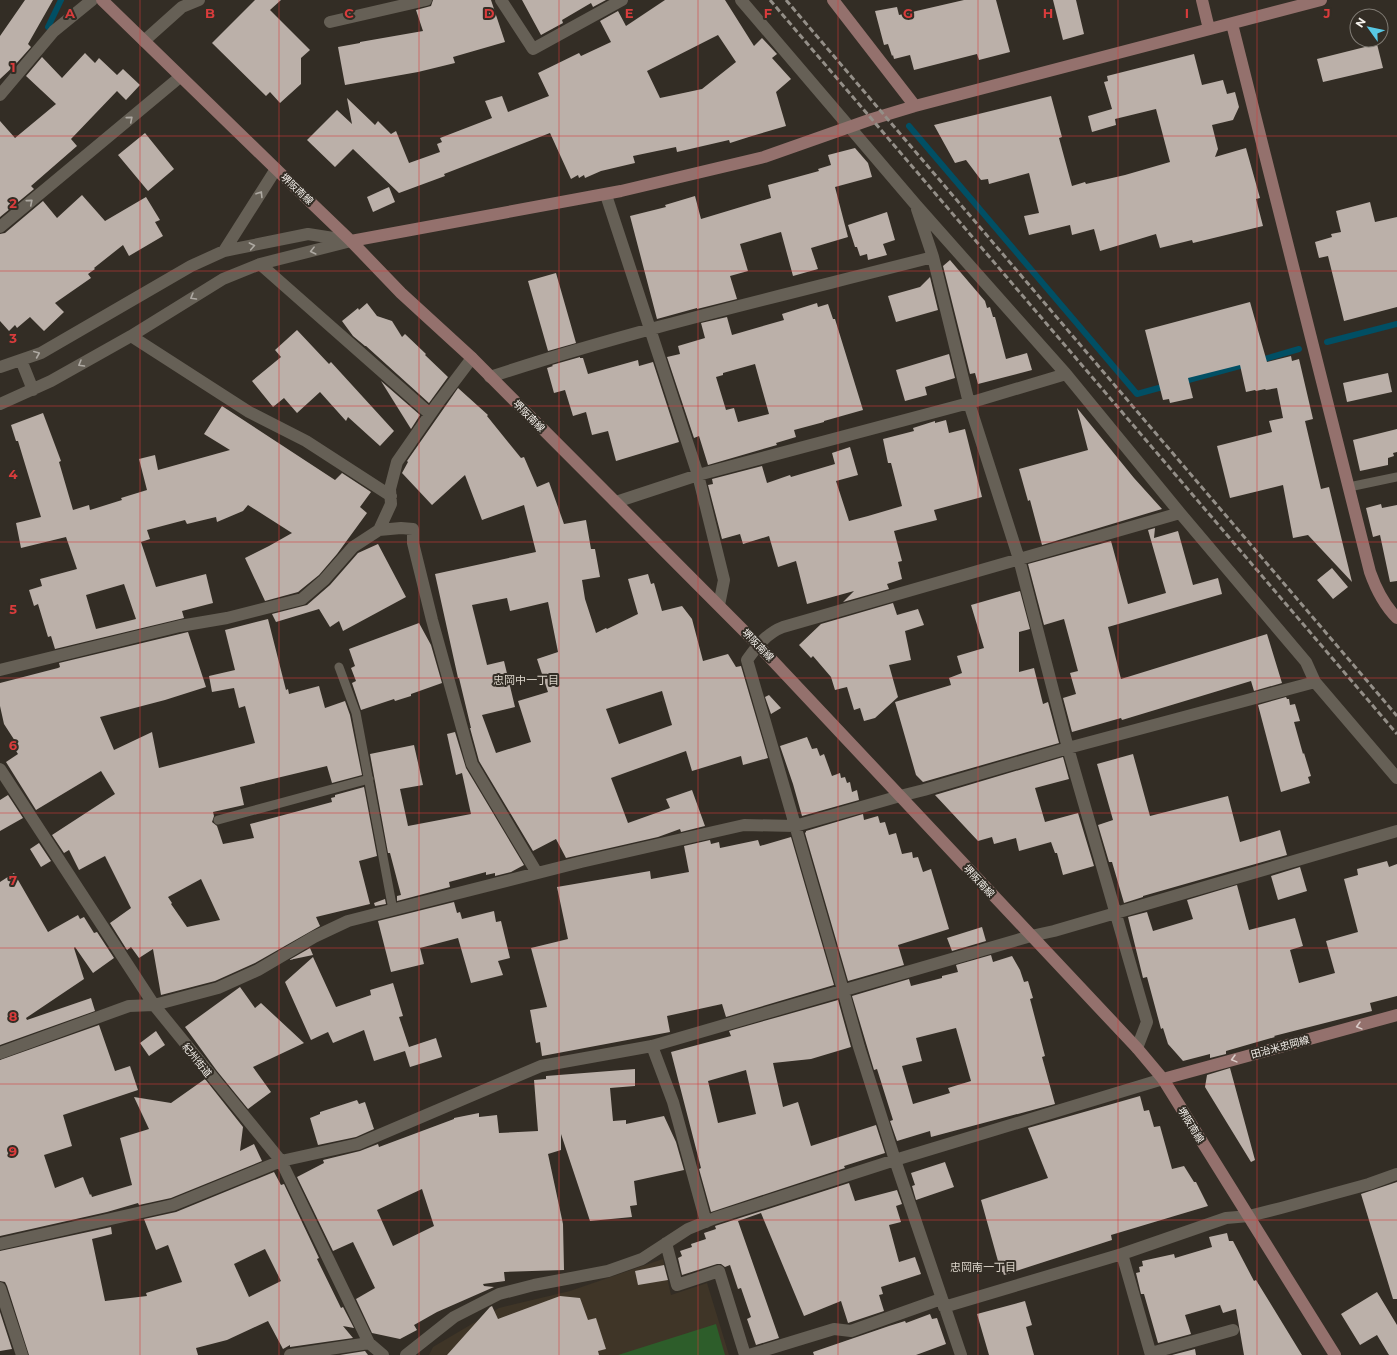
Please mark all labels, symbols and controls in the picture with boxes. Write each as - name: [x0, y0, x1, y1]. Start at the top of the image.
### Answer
- text: A: [64, 5, 76, 21]
- text: B: [205, 5, 215, 21]
- text: C: [344, 5, 354, 21]
- text: D: [484, 5, 495, 21]
- text: E: [625, 5, 634, 21]
- text: F: [764, 5, 772, 21]
- text: G: [903, 5, 913, 21]
- text: H: [1043, 5, 1053, 21]
- text: I: [1185, 5, 1189, 21]
- text: J: [1322, 5, 1331, 21]
- north arrow: [1349, 8, 1389, 48]
- text: N: [1352, 15, 1369, 30]
- text: 1: [10, 59, 16, 75]
- one-way arrow: [125, 117, 132, 124]
- street label: 堺阪南線: [278, 171, 316, 207]
- one-way arrow: [255, 191, 262, 198]
- text: 2: [9, 195, 17, 211]
- one-way arrow: [25, 200, 33, 207]
- one-way arrow: [249, 242, 255, 250]
- one-way arrow: [310, 246, 316, 254]
- one-way arrow: [190, 292, 197, 299]
- text: 3: [8, 330, 17, 346]
- one-way arrow: [32, 351, 40, 359]
- one-way arrow: [78, 360, 85, 367]
- street label: 堺阪南線: [510, 397, 548, 435]
- text: 4: [9, 466, 18, 482]
- text: 5: [9, 601, 17, 617]
- street label: 堺阪南線: [739, 626, 777, 664]
- district label: 忠岡中一丁目: [493, 673, 559, 687]
- text: 6: [9, 737, 18, 753]
- street label: 堺阪南線: [961, 862, 997, 900]
- text: 7: [9, 872, 17, 888]
- text: 8: [9, 1008, 18, 1024]
- one-way arrow: [1356, 1021, 1363, 1029]
- street label: 田治米忠岡線: [1249, 1033, 1311, 1061]
- street label: 紀州街道: [179, 1040, 215, 1080]
- one-way arrow: [1231, 1055, 1237, 1063]
- street label: 堺阪南線: [1175, 1105, 1207, 1145]
- text: 9: [9, 1143, 17, 1159]
- district label: 忠岡南一丁目: [950, 1260, 1016, 1274]

